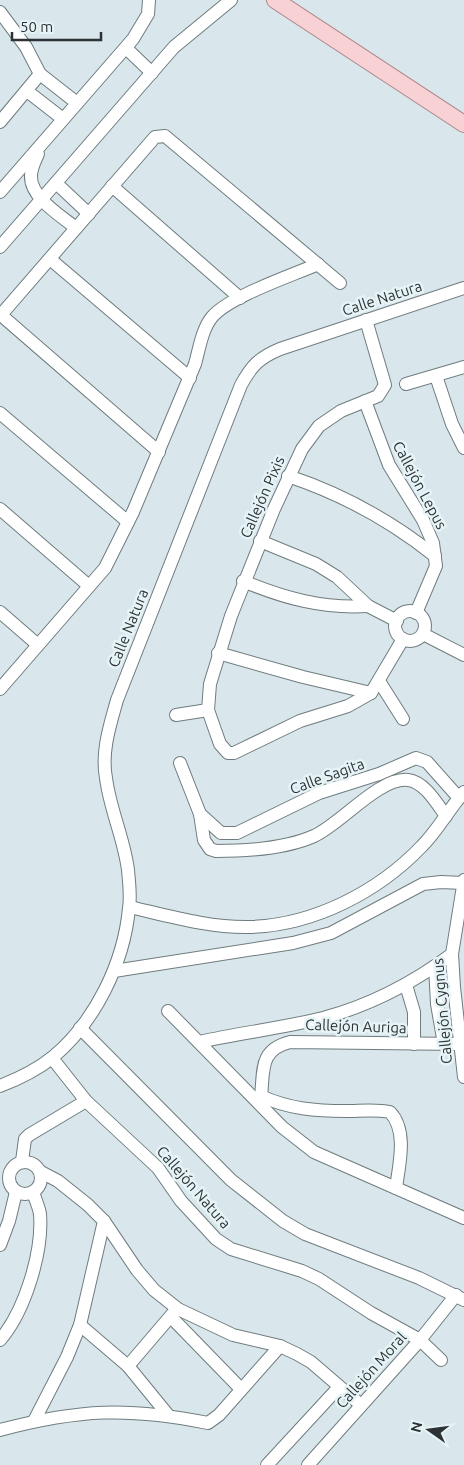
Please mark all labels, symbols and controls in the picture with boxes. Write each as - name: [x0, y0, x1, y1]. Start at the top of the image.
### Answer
- scale bar: [12, 10, 101, 42]
- text: 50 m: [20, 18, 53, 35]
- street label: Calle Natura: [340, 277, 424, 319]
- street label: Callejón Lepus: [390, 438, 450, 532]
- street label: Callejón Pixis: [236, 453, 288, 541]
- street label: Calle Natura: [105, 586, 151, 670]
- street label: Calle Sagita: [287, 755, 367, 797]
- street label: Callejón Cygnus: [429, 957, 455, 1065]
- street label: Callejón Auriga: [305, 1016, 407, 1036]
- street label: Callejón Natura: [154, 1142, 234, 1232]
- street label: Callejón Moral: [332, 1328, 410, 1412]
- north arrow: [404, 1405, 454, 1455]
- text: N: [407, 1420, 425, 1434]

